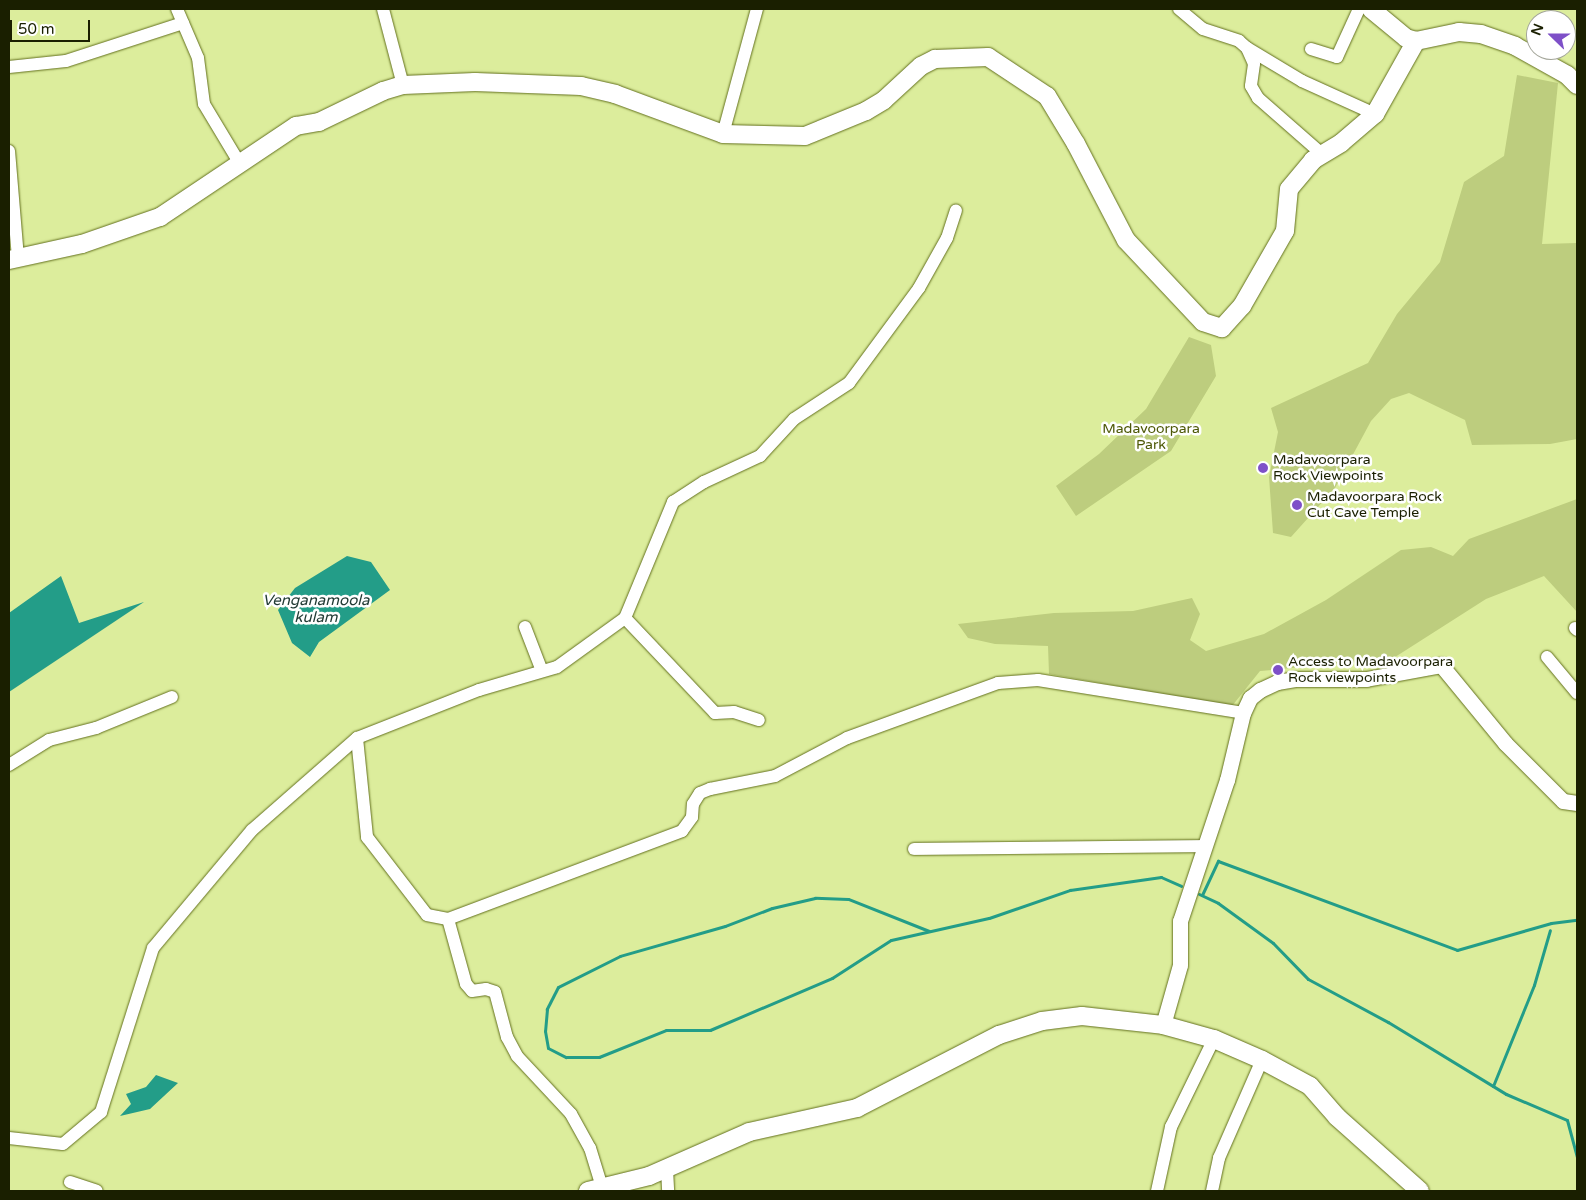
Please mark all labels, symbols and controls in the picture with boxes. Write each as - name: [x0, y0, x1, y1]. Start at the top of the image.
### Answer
- scale bar: [12, 10, 92, 42]
- north arrow: [1526, 10, 1576, 60]
- text: 50 m: [18, 20, 55, 38]
- text: N: [1528, 21, 1548, 38]
- park label: Madavoorpara Park: [1102, 421, 1200, 454]
- place label: Madavoorpara Rock Viewpoints: [1273, 452, 1383, 484]
- marker: Madavoorpara Rock Viewpoints: [1257, 462, 1269, 474]
- place label: Madavoorpara Rock Cut Cave Temple: [1307, 489, 1442, 522]
- marker: Madavoorpara Rock Cut Cave Temple: [1291, 499, 1303, 511]
- water label: Venganamoola kulam: [263, 591, 369, 626]
- place label: Access to Madavoorpara Rock viewpoints: [1288, 654, 1453, 686]
- marker: Access to Madavoorpara Rock viewpoints: [1272, 664, 1284, 676]

